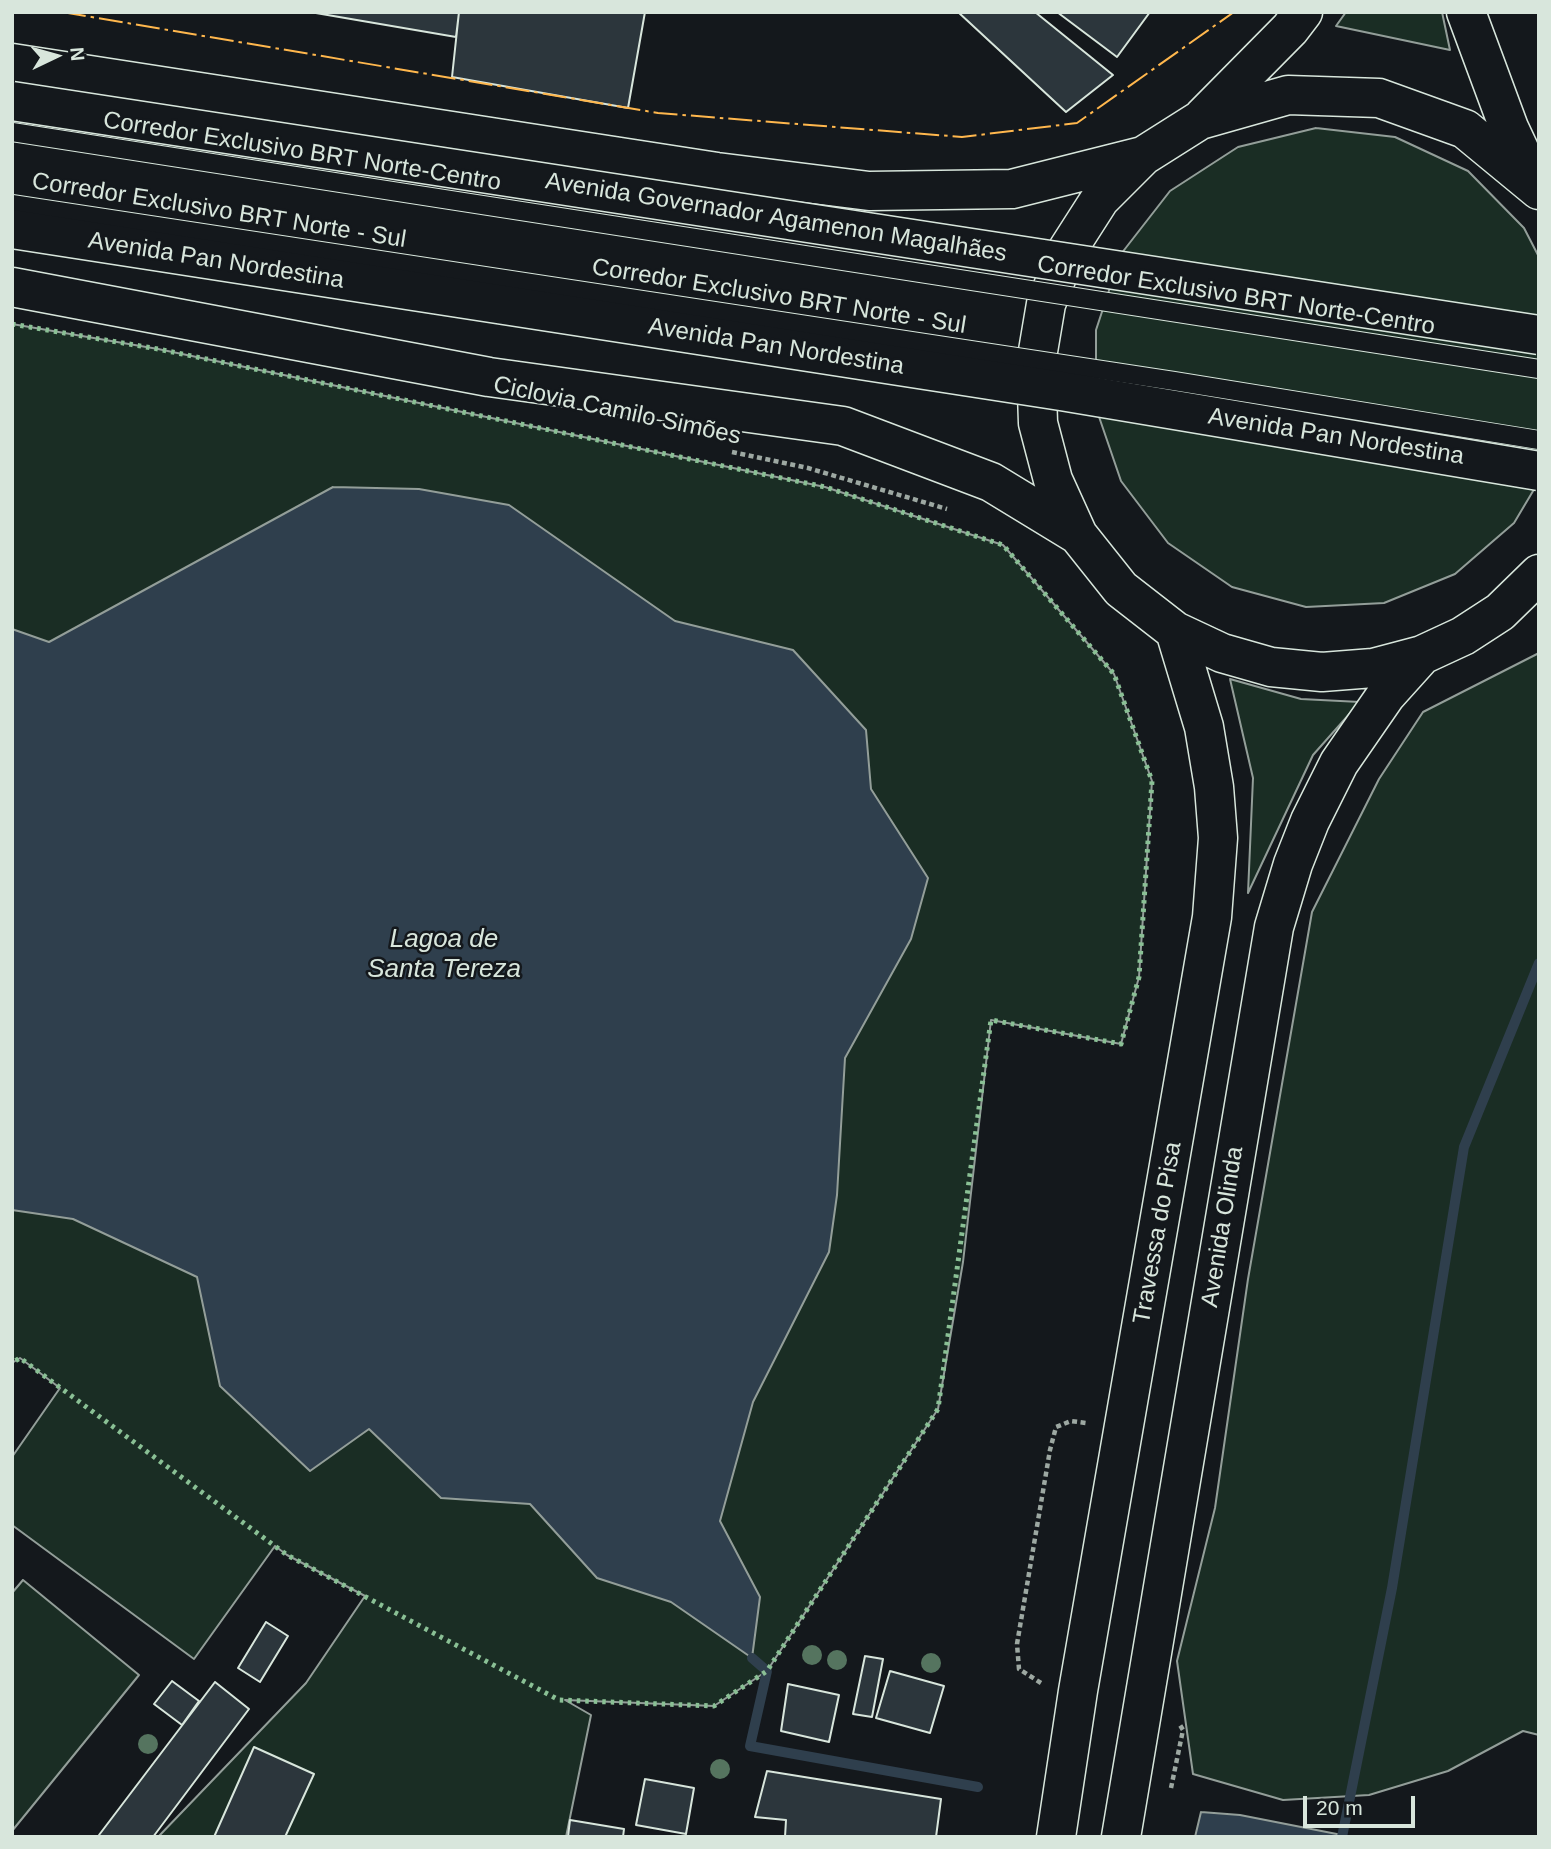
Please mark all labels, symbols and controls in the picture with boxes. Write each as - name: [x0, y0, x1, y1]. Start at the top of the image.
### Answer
- north arrow: [21, 21, 91, 91]
- text: N: [66, 46, 88, 62]
- street label: Corredor Exclusivo BRT Norte-Centro: [101, 106, 503, 198]
- street label: Corredor Exclusivo BRT Norte - Sul: [30, 167, 408, 255]
- street label: Avenida Governador Agamenon Magalhães: [543, 167, 1009, 269]
- street label: Avenida Pan Nordestina: [86, 227, 346, 295]
- street label: Corredor Exclusivo BRT Norte-Centro: [1035, 250, 1437, 342]
- street label: Corredor Exclusivo BRT Norte - Sul: [590, 253, 968, 341]
- street label: Avenida Pan Nordestina: [646, 313, 906, 381]
- street label: Ciclovia Camilo Simões: [491, 371, 743, 451]
- street label: Avenida Pan Nordestina: [1206, 403, 1466, 471]
- water label: Lagoa de Santa Tereza: [367, 924, 521, 986]
- street label: Travessa do Pisa: [1128, 1140, 1188, 1326]
- street label: Avenida Olinda: [1196, 1145, 1250, 1309]
- scale bar: [1306, 1783, 1418, 1827]
- text: 20 m: [1316, 1796, 1363, 1819]

